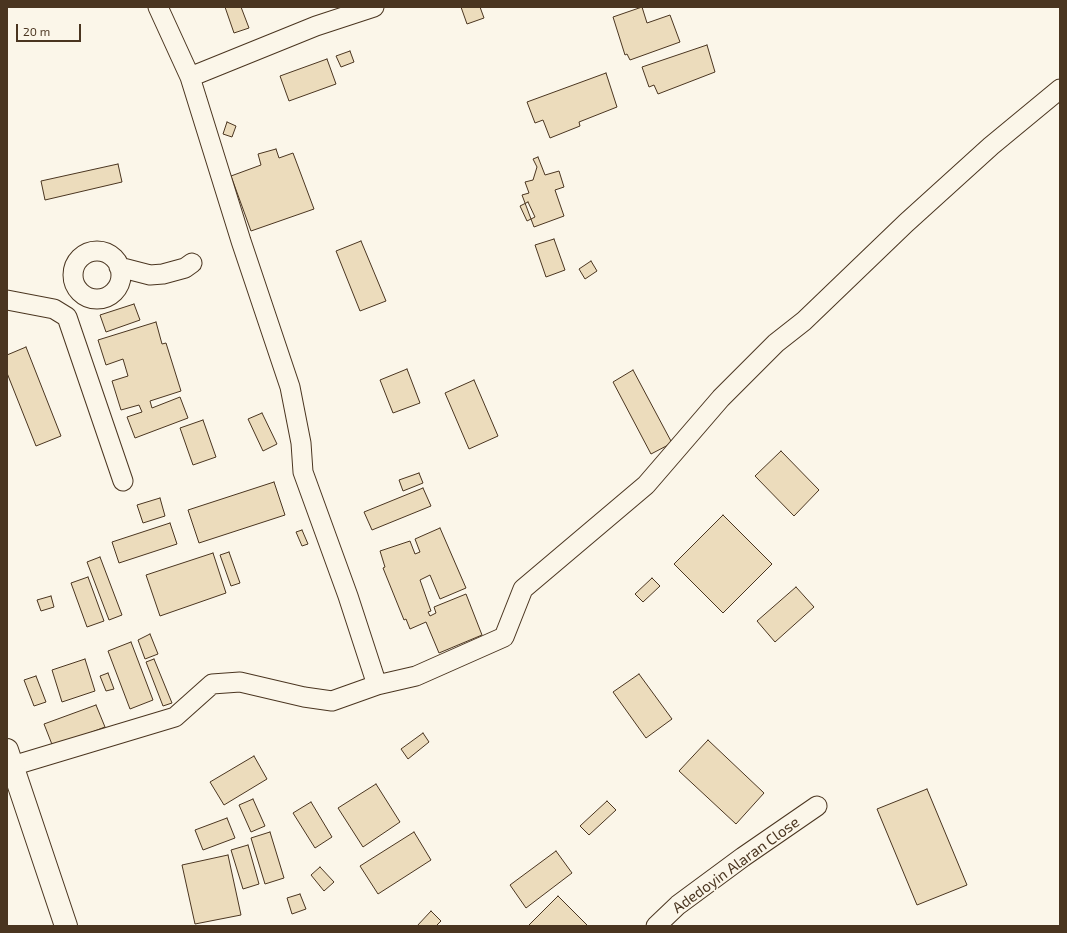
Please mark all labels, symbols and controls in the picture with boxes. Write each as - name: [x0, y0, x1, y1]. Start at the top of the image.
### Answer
- scale bar: [18, 16, 83, 42]
- text: 20 m: [23, 24, 50, 38]
- street label: Adedoyin Alaran Close: [669, 813, 803, 917]

